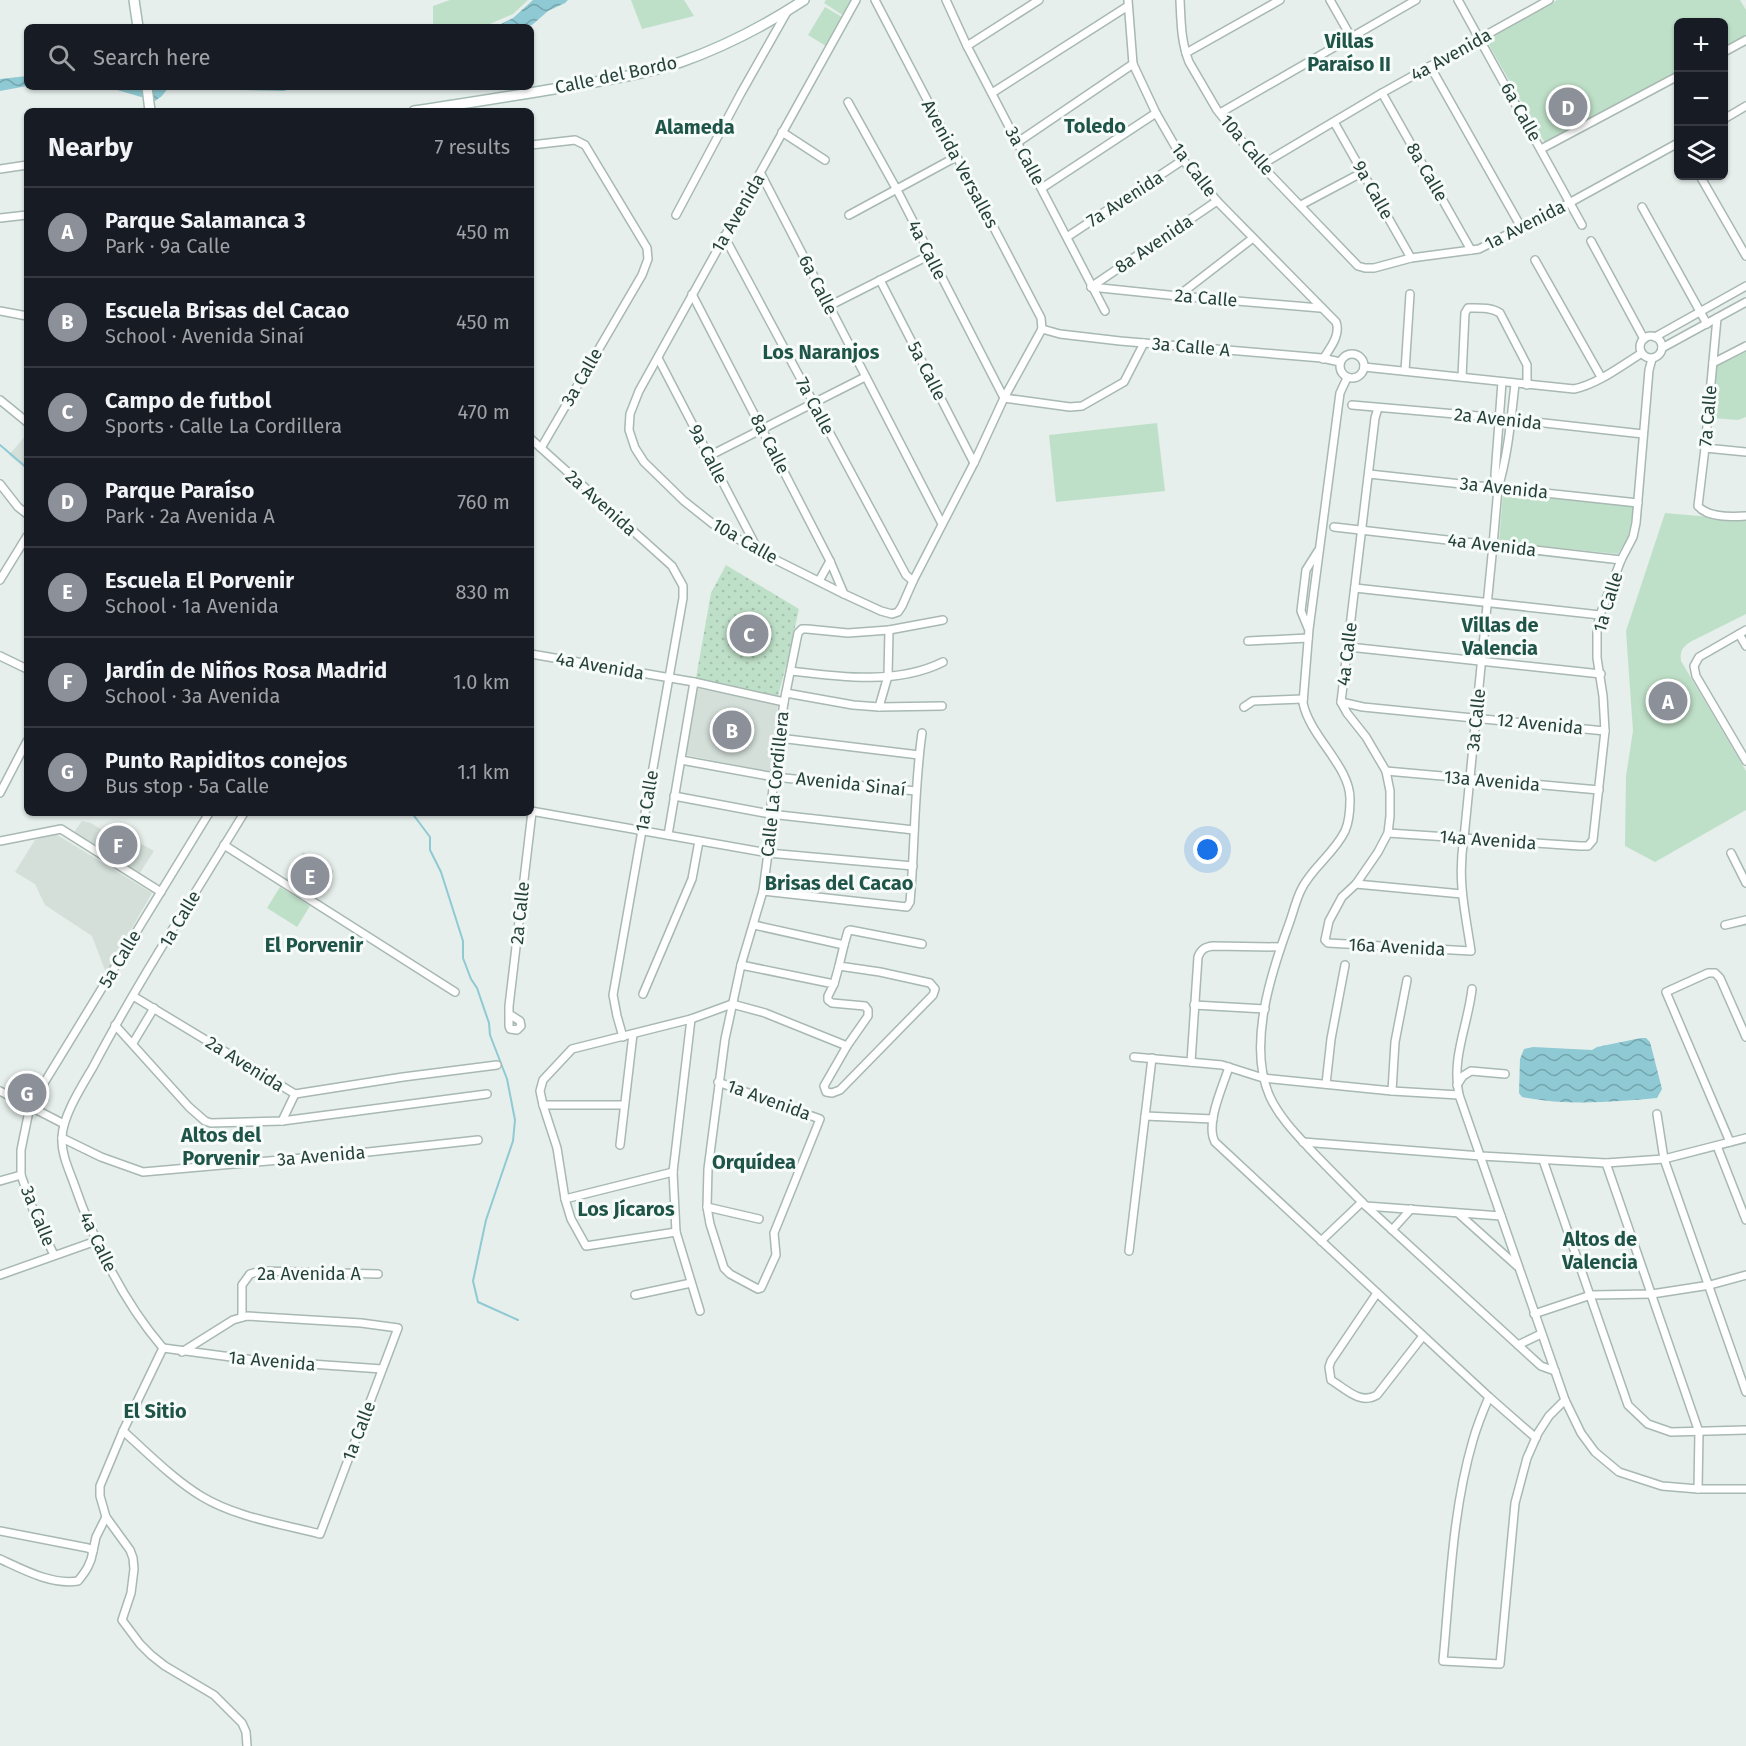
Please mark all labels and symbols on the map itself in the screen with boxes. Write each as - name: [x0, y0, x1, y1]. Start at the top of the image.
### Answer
- street label: 4a Avenida: [1407, 24, 1495, 86]
- district label: Villas Paraíso II: [1307, 29, 1391, 76]
- street label: Calle del Bordo: [553, 51, 679, 99]
- street label: 6a Calle: [1496, 79, 1546, 145]
- pin: D: [1548, 84, 1588, 130]
- street label: Avenida Versalles: [917, 96, 1003, 232]
- street label: 10a Calle: [1215, 110, 1279, 180]
- district label: Toledo: [1064, 114, 1126, 138]
- district label: Alameda: [654, 115, 735, 139]
- street label: 3a Calle: [1000, 123, 1050, 189]
- street label: 1a Calle: [1167, 139, 1221, 201]
- street label: 8a Calle: [1401, 139, 1453, 205]
- street label: 9a Calle: [1348, 157, 1398, 223]
- street label: 7a Avenida: [1082, 166, 1168, 232]
- street label: 1a Avenida: [707, 170, 769, 256]
- street label: 1a Avenida: [1481, 195, 1569, 255]
- street label: 8a Avenida: [1111, 210, 1197, 278]
- street label: 4a Calle: [903, 217, 951, 283]
- street label: 6a Calle: [794, 252, 842, 318]
- street label: 2a Calle: [1174, 284, 1238, 312]
- street label: 3a Calle A: [1151, 333, 1232, 361]
- street label: 5a Calle: [903, 338, 951, 404]
- district label: Los Naranjos: [763, 340, 880, 364]
- street label: 3a Calle: [557, 344, 607, 410]
- street label: 7a Calle: [791, 374, 839, 438]
- street label: 7a Calle: [1694, 384, 1722, 448]
- street label: 2a Avenida: [1453, 403, 1543, 435]
- street label: 8a Calle: [746, 410, 794, 478]
- street label: 9a Calle: [684, 421, 732, 487]
- street label: 2a Avenida: [561, 465, 641, 541]
- street label: 3a Avenida: [1459, 472, 1549, 504]
- street label: 10a Calle: [708, 513, 782, 569]
- street label: 4a Avenida: [1446, 529, 1538, 561]
- street label: 1a Calle: [1588, 569, 1628, 635]
- pin: C: [730, 612, 768, 656]
- district label: Villas de Valencia: [1460, 613, 1539, 660]
- street label: 4a Calle: [1332, 621, 1362, 687]
- street label: 4a Avenida: [554, 647, 646, 685]
- pin: A: [1648, 678, 1688, 724]
- street label: 3a Calle: [1462, 687, 1490, 753]
- pin: B: [712, 708, 752, 752]
- street label: 12 Avenida: [1496, 709, 1584, 739]
- street label: Calle La Cordillera: [756, 710, 794, 858]
- street label: 13a Avenida: [1443, 766, 1541, 796]
- street label: Avenida Sinaí: [795, 767, 907, 801]
- street label: 1a Calle: [631, 768, 663, 834]
- pin: F: [98, 822, 138, 868]
- street label: 14a Avenida: [1439, 826, 1537, 854]
- your location: [1193, 835, 1222, 864]
- pin: E: [290, 854, 330, 898]
- district label: Brisas del Cacao: [765, 871, 914, 895]
- street label: 2a Calle: [506, 880, 534, 946]
- street label: 1a Calle: [155, 887, 205, 951]
- street label: 5a Calle: [94, 926, 146, 992]
- district label: El Porvenir: [265, 933, 364, 957]
- street label: 16a Avenida: [1348, 933, 1446, 961]
- street label: 2a Avenida: [202, 1031, 288, 1097]
- pin: G: [8, 1070, 46, 1116]
- street label: 1a Avenida: [724, 1075, 814, 1125]
- district label: Altos del Porvenir: [180, 1123, 261, 1170]
- street label: 3a Avenida: [276, 1141, 366, 1171]
- district label: Orquídea: [712, 1150, 796, 1174]
- street label: 3a Calle: [16, 1183, 60, 1249]
- district label: Los Jícaros: [577, 1197, 675, 1221]
- street label: 4a Calle: [75, 1208, 121, 1276]
- district label: Altos de Valencia: [1561, 1227, 1638, 1274]
- street label: 2a Avenida A: [257, 1263, 361, 1285]
- street label: 1a Avenida: [227, 1346, 317, 1376]
- street label: 1a Calle: [338, 1398, 380, 1464]
- district label: El Sitio: [123, 1399, 187, 1423]

